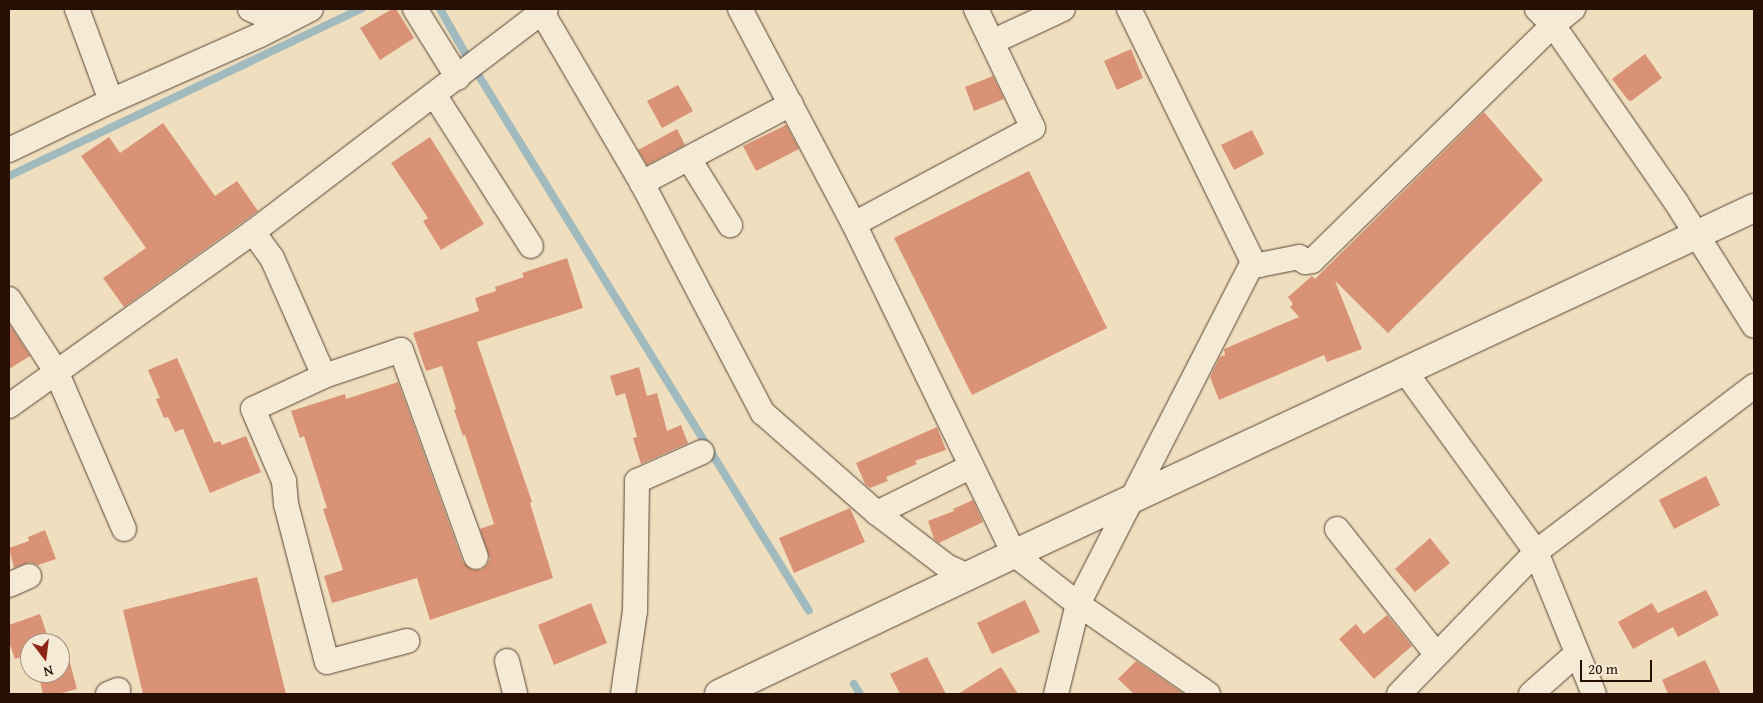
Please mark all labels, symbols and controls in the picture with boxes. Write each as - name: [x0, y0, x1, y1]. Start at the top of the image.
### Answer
- north arrow: [20, 633, 70, 683]
- scale bar: [1583, 650, 1656, 682]
- text: 20 m: [1588, 658, 1618, 679]
- text: N: [42, 661, 56, 682]

